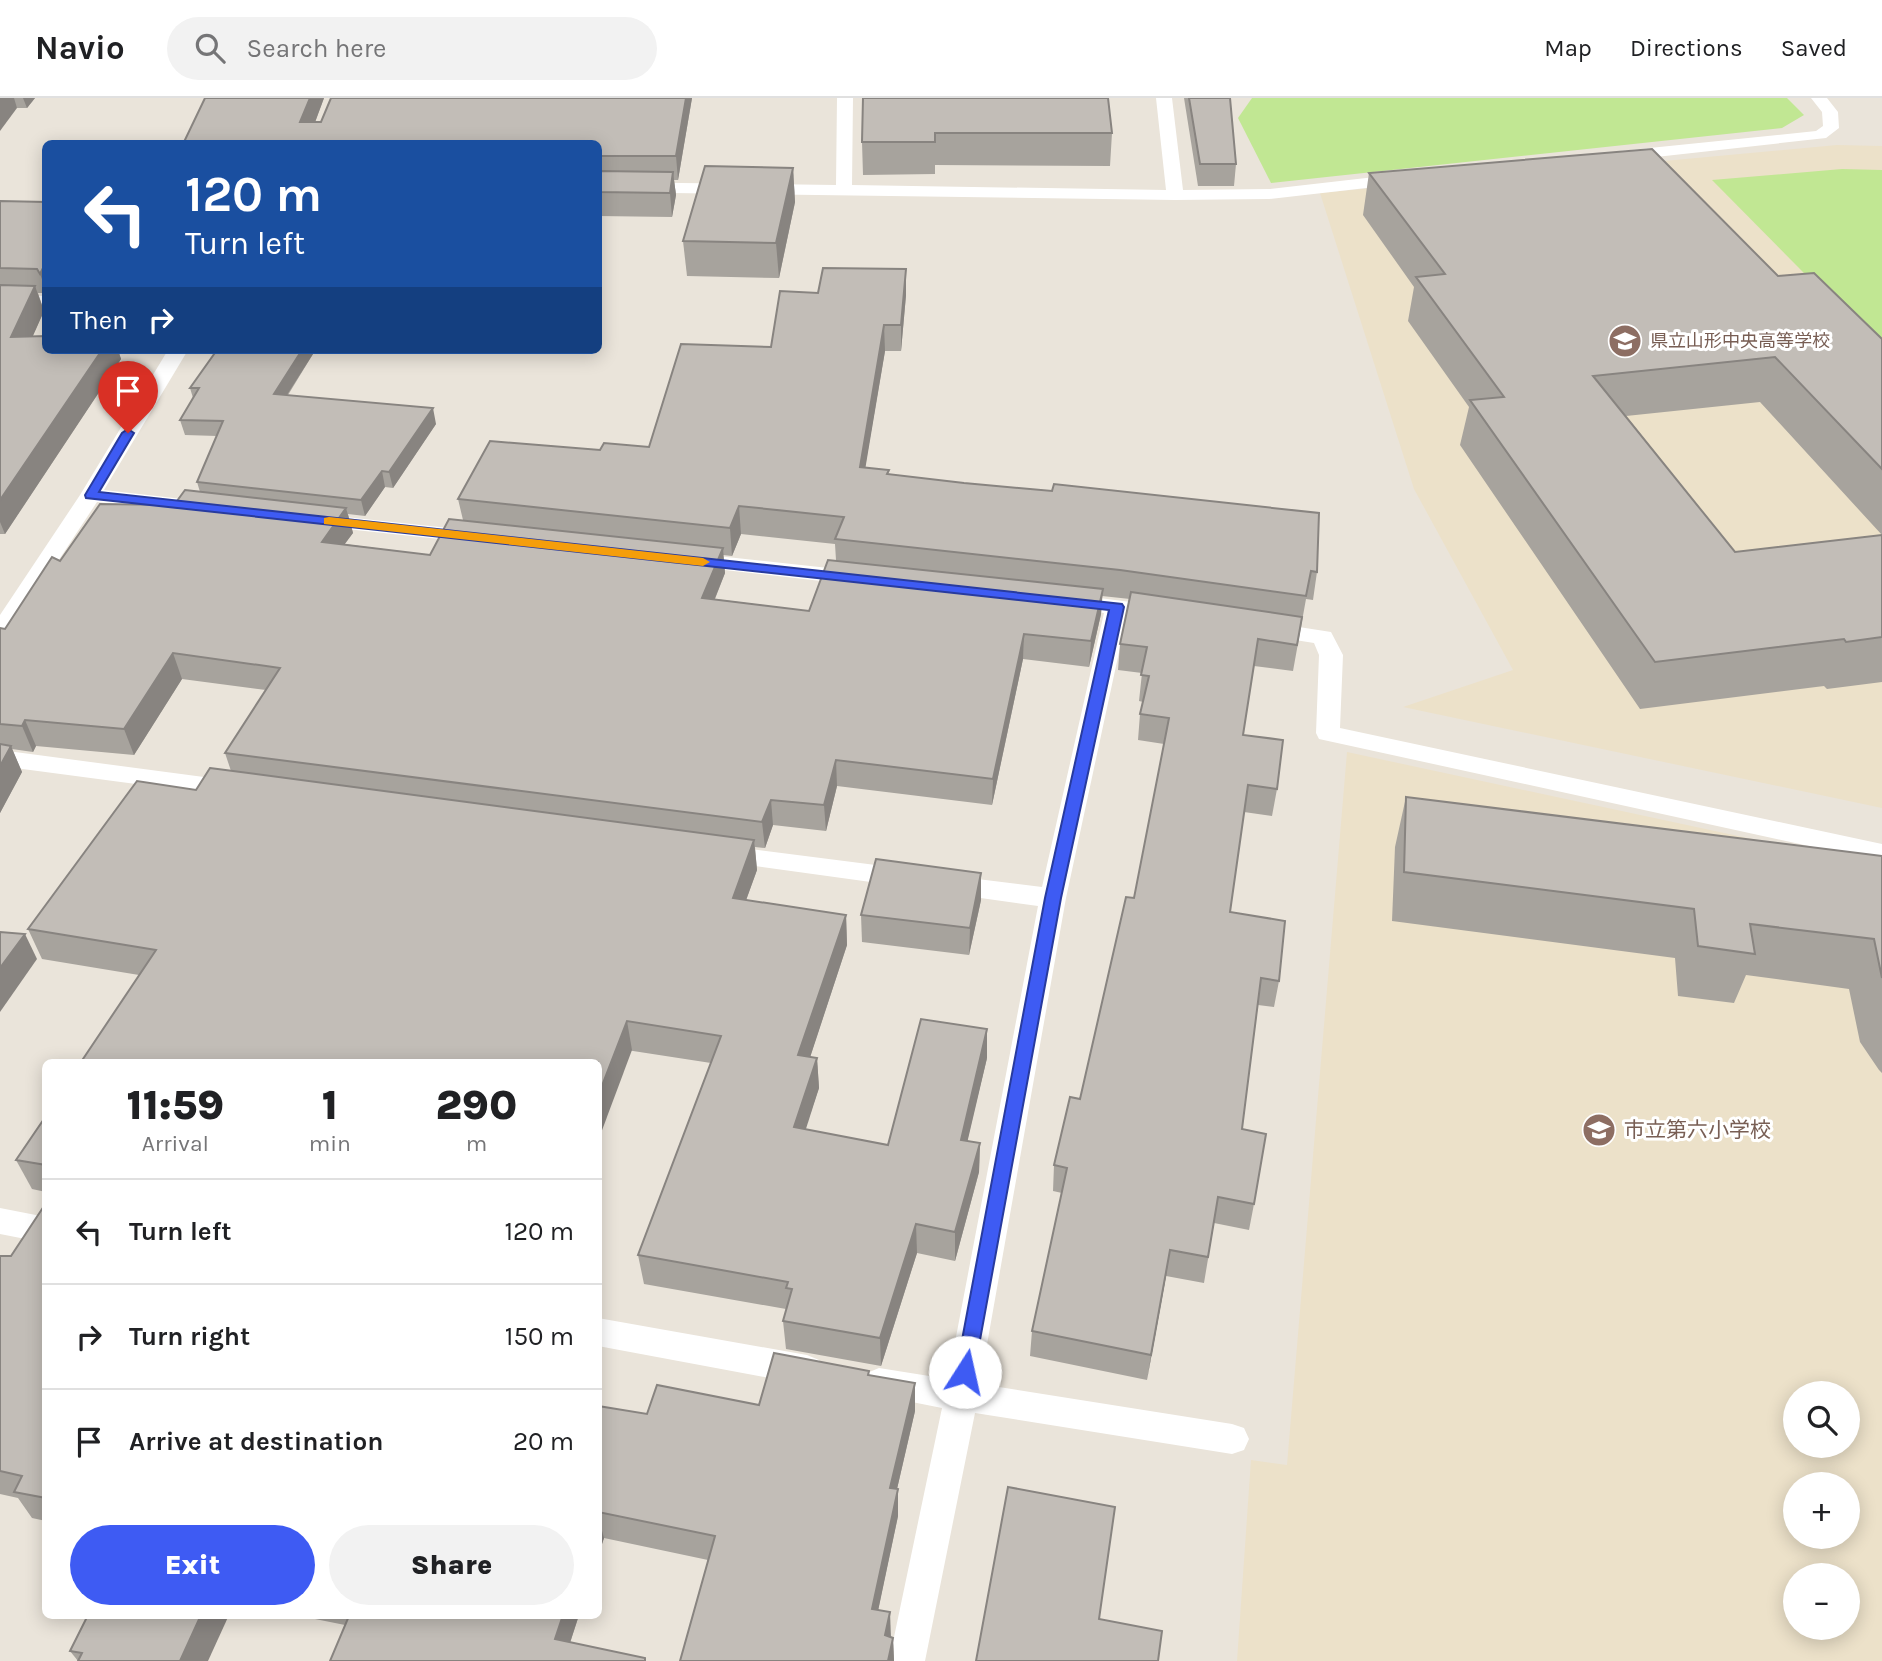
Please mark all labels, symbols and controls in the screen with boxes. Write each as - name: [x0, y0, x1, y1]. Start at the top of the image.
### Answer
- search box: [167, 17, 657, 80]
- text: Navio: [35, 29, 125, 67]
- icon: search: [191, 29, 229, 67]
- text: Search here: [247, 33, 386, 64]
- text: Map: [1544, 34, 1592, 62]
- text: Directions: [1630, 34, 1743, 62]
- text: Saved: [1781, 34, 1847, 62]
- text: 120 m: [185, 166, 322, 223]
- icon: left: [70, 168, 161, 259]
- text: Turn left: [185, 225, 305, 262]
- icon: right: [142, 301, 180, 339]
- text: Then: [70, 305, 128, 336]
- school or university icon: 県立山形中央高等学校: [1606, 322, 1644, 360]
- place label: 県立山形中央高等学校: [1650, 330, 1830, 352]
- pin: [98, 361, 158, 433]
- icon: arrive: [109, 372, 147, 410]
- text: 11:59: [127, 1080, 224, 1130]
- text: 1: [322, 1080, 338, 1130]
- text: 290: [436, 1080, 517, 1130]
- school or university icon: 市立第六小学校: [1580, 1111, 1618, 1149]
- place label: 市立第六小学校: [1624, 1118, 1771, 1142]
- text: Arrival: [142, 1130, 209, 1157]
- text: min: [309, 1130, 351, 1157]
- text: m: [466, 1130, 487, 1157]
- icon: left: [70, 1213, 108, 1251]
- text: Turn left: [129, 1216, 231, 1247]
- text: 120 m: [504, 1216, 574, 1247]
- icon: right: [70, 1318, 108, 1356]
- text: Turn right: [129, 1321, 250, 1352]
- text: 150 m: [505, 1321, 574, 1352]
- position arrow: [928, 1335, 1002, 1409]
- map controls: [1783, 1381, 1860, 1640]
- button: search: [1783, 1381, 1860, 1458]
- icon: arrive: [70, 1423, 108, 1461]
- text: Arrive at destination: [129, 1426, 383, 1457]
- text: 20 m: [513, 1426, 574, 1457]
- button: +: [1783, 1472, 1860, 1549]
- button: Exit: [70, 1525, 315, 1605]
- button: Share: [329, 1525, 574, 1605]
- button: −: [1783, 1563, 1860, 1640]

